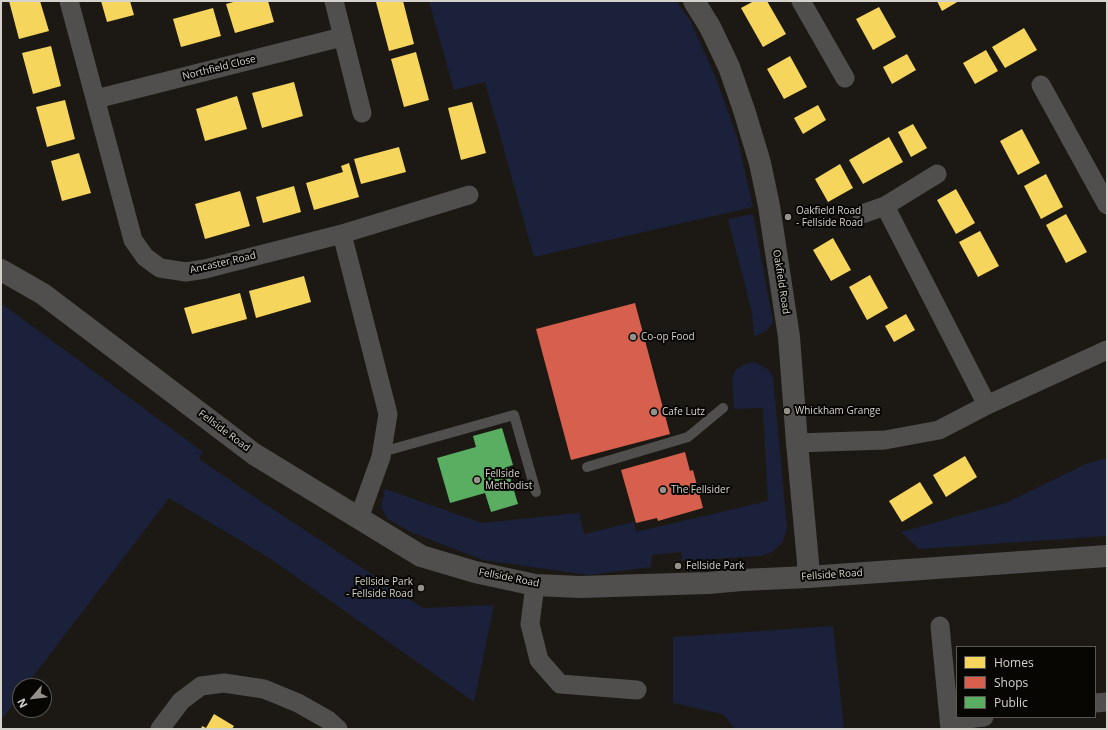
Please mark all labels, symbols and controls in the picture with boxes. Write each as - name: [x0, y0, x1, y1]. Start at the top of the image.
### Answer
- street label: Northfield Close: [181, 53, 257, 83]
- place label: Oakfield Road - Fellside Road: [796, 205, 863, 228]
- marker: Oakfield Road - Fellside Road: [783, 212, 793, 222]
- street label: Oakfield Road: [770, 249, 792, 315]
- street label: Ancaster Road: [189, 250, 257, 276]
- place label: Co-op Food: [641, 331, 695, 343]
- marker: Co-op Food: [628, 332, 638, 342]
- place label: Whickham Grange: [795, 405, 881, 417]
- place label: Cafe Lutz: [662, 406, 705, 418]
- marker: Whickham Grange: [782, 406, 792, 416]
- marker: Cafe Lutz: [649, 407, 659, 417]
- street label: Fellside Road: [196, 408, 252, 454]
- place label: Fellside Methodist: [485, 468, 532, 492]
- marker: Fellside Methodist: [472, 475, 482, 485]
- place label: The Fellsider: [671, 484, 730, 496]
- marker: The Fellsider: [658, 485, 668, 495]
- place label: Fellside Park: [686, 560, 744, 572]
- marker: Fellside Park: [673, 561, 683, 571]
- street label: Fellside Road: [478, 566, 540, 590]
- street label: Fellside Road: [801, 567, 863, 583]
- place label: Fellside Park - Fellside Road: [346, 576, 413, 600]
- marker: Fellside Park - Fellside Road: [416, 583, 426, 593]
- legend: [956, 646, 1096, 718]
- text: Homes: [994, 654, 1034, 671]
- text: Shops: [994, 674, 1028, 691]
- north arrow: [12, 678, 52, 718]
- text: Public: [994, 694, 1028, 711]
- text: N: [13, 696, 31, 711]

